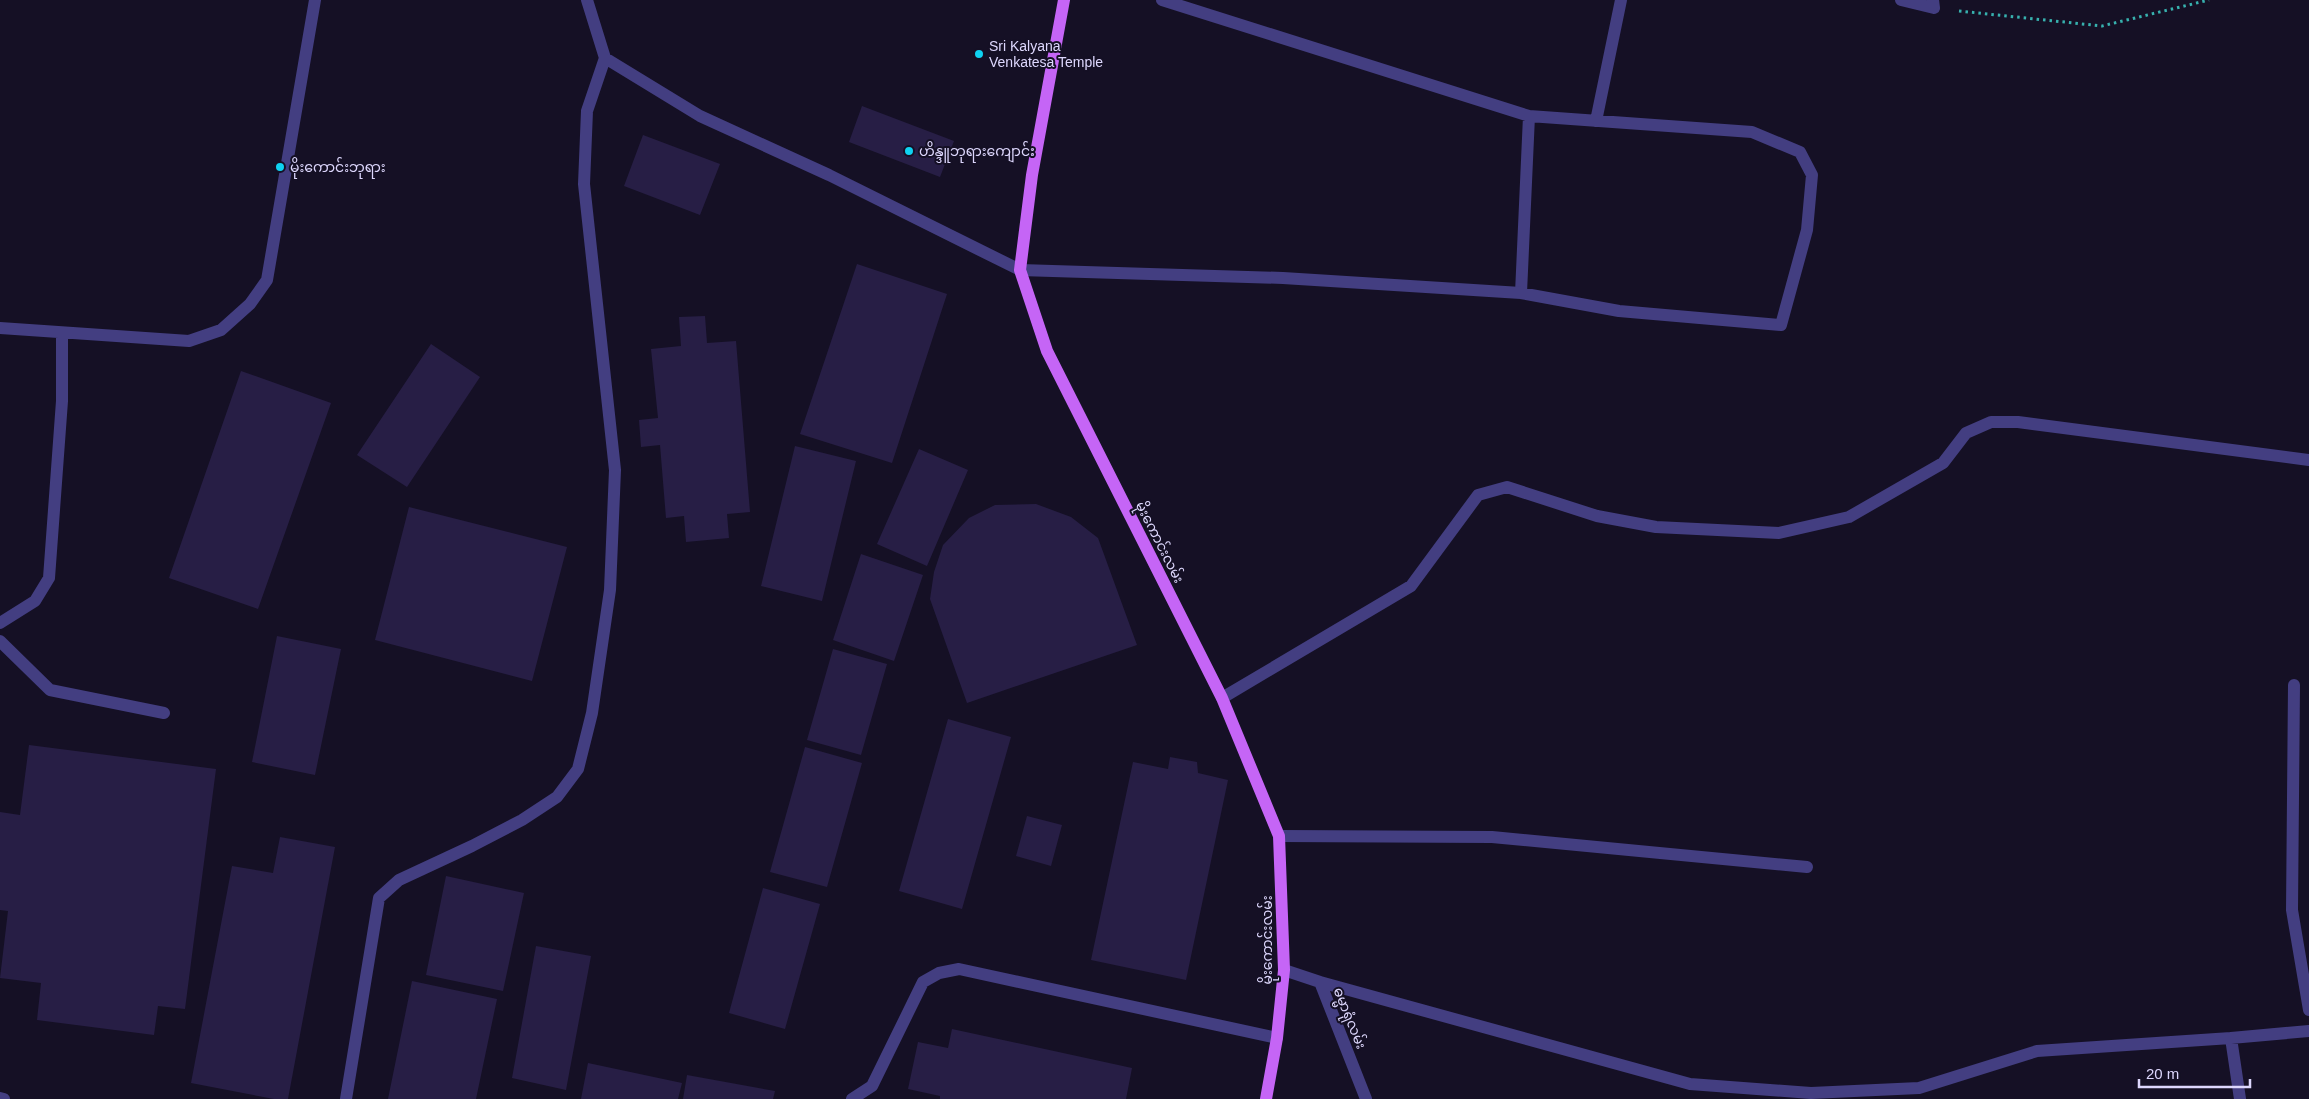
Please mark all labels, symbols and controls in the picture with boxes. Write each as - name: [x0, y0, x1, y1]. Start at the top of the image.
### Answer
- place label: Sri Kalyana Venkatesa Temple: [989, 38, 1103, 70]
- marker: Sri Kalyana Venkatesa Temple: [973, 48, 985, 60]
- place label: ဟိန္ဒူဘုရားကျောင်း: [919, 141, 1035, 163]
- marker: ဟိန္ဒူဘုရားကျောင်း: [903, 145, 915, 157]
- place label: မိုးကောင်းဘုရား: [290, 157, 386, 179]
- marker: မိုးကောင်းဘုရား: [274, 161, 286, 173]
- street label: မိုးကောင်းလမ်း: [1129, 498, 1189, 587]
- street label: မိုးကောင်းလမ်း: [1257, 895, 1279, 985]
- street label: ဓမ္မာရုံလမ်း: [1326, 984, 1371, 1053]
- scale bar: [2139, 1056, 2250, 1088]
- text: 20 m: [2146, 1065, 2179, 1082]

